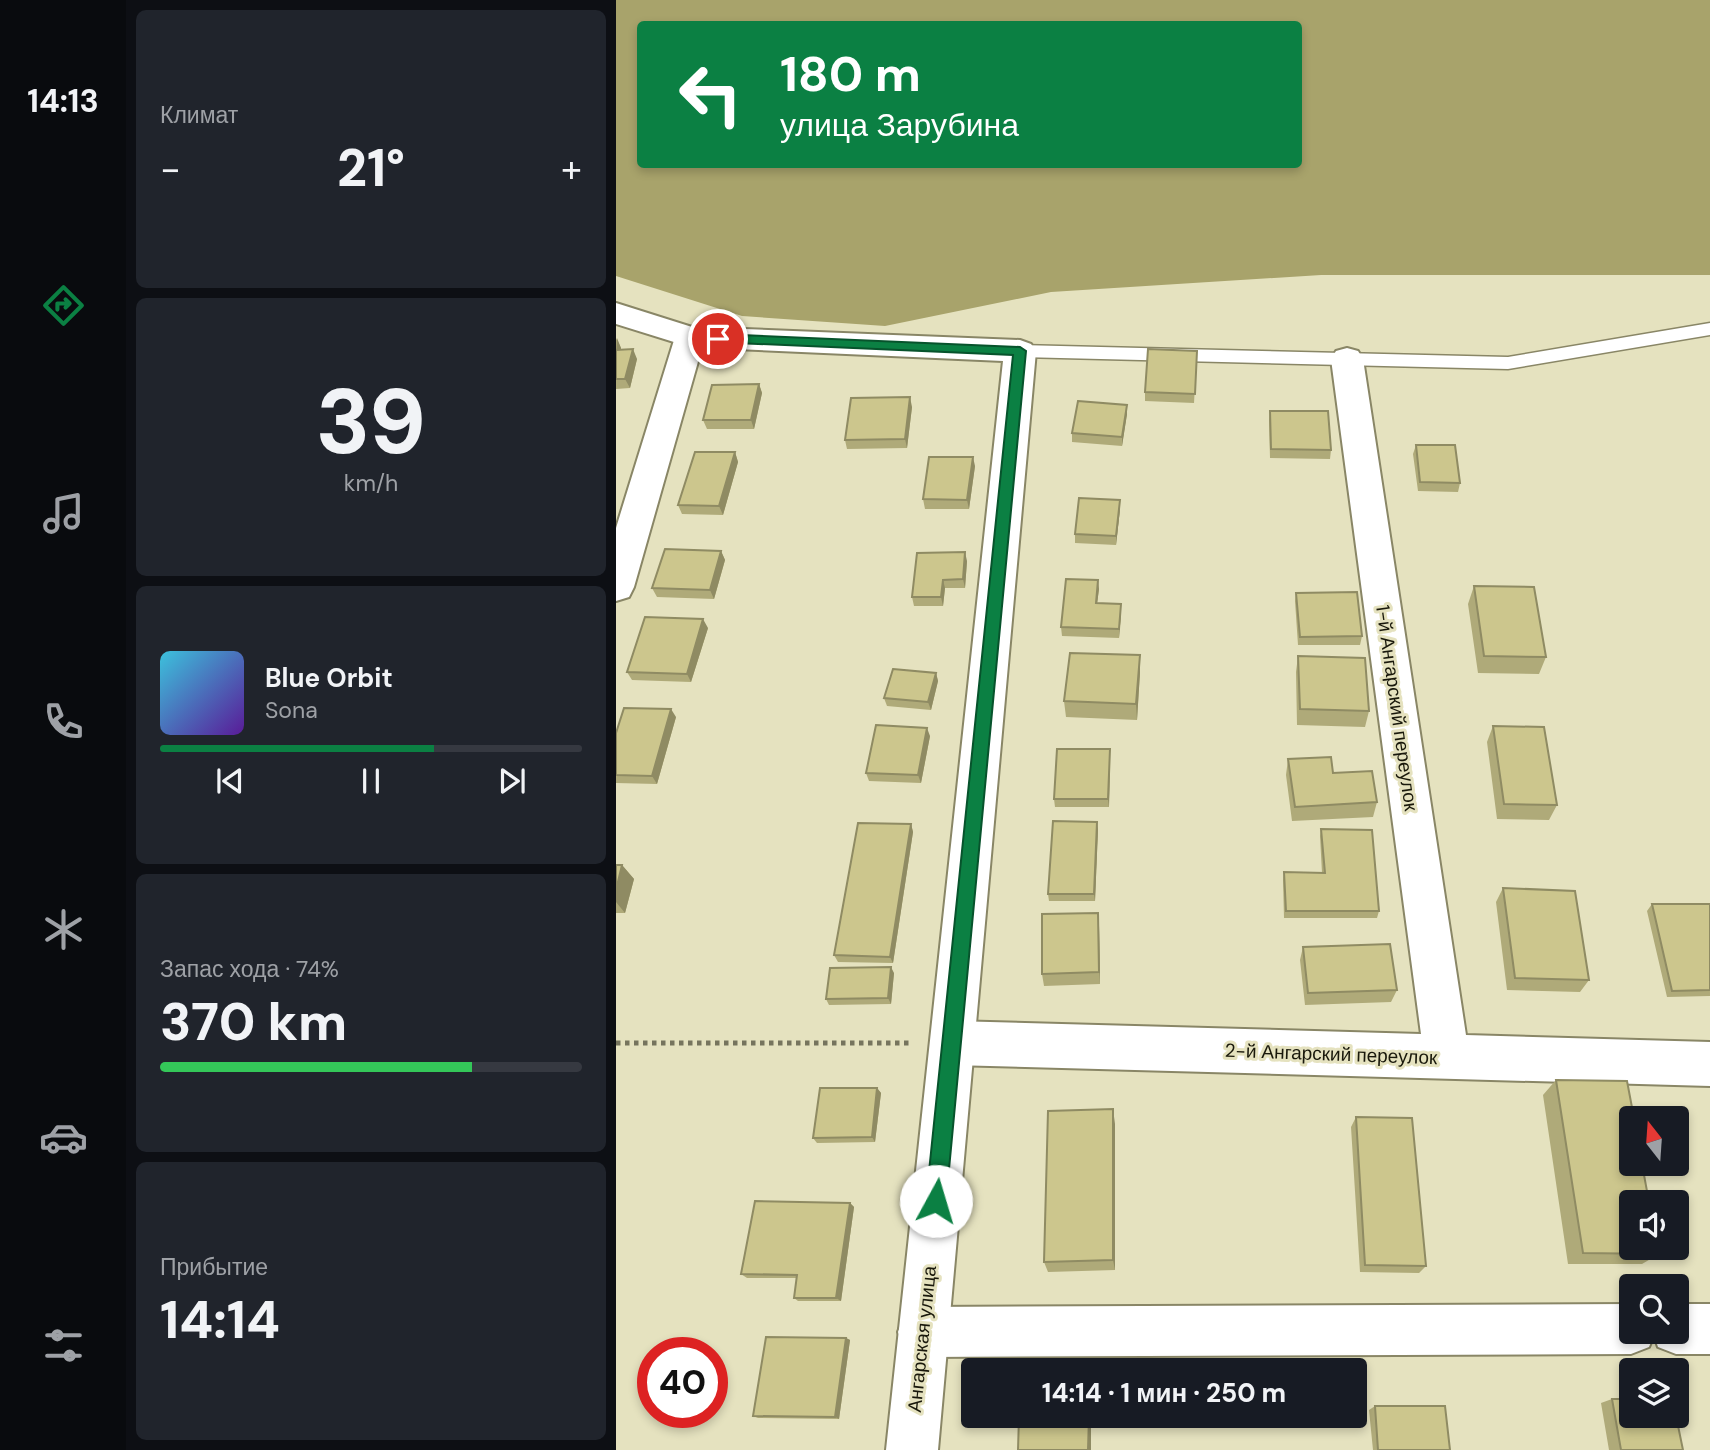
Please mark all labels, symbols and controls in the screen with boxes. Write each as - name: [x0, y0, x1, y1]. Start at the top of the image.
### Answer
- text: 180 m: [780, 42, 921, 106]
- icon: left: [665, 49, 756, 140]
- text: 14:13: [27, 80, 99, 122]
- text: Климат: [160, 100, 238, 130]
- text: улица Зарубина: [780, 104, 1019, 146]
- text: 21°: [337, 134, 405, 202]
- text: −: [160, 144, 181, 194]
- text: +: [561, 144, 582, 194]
- icon: directions: [39, 281, 88, 330]
- pin: [688, 309, 748, 369]
- icon: arrive: [699, 320, 737, 358]
- text: 39: [316, 363, 426, 481]
- text: km/h: [344, 468, 398, 498]
- icon: music: [39, 489, 88, 538]
- street label: 1-й Ангарский переулок: [1370, 603, 1424, 813]
- text: Blue Orbit: [265, 661, 393, 695]
- text: Sona: [265, 695, 318, 725]
- icon: phone: [39, 697, 88, 746]
- icon: previous: [211, 762, 249, 800]
- icon: pause: [352, 762, 390, 800]
- icon: next: [493, 762, 531, 800]
- icon: climate: [39, 905, 88, 954]
- text: Запас хода · 74%: [160, 954, 339, 984]
- text: 370 km: [160, 988, 347, 1056]
- street label: 2-й Ангарский переулок: [1224, 1038, 1438, 1070]
- north arrow: [1619, 1106, 1689, 1176]
- map controls: [1619, 1106, 1689, 1428]
- icon: car: [39, 1113, 88, 1162]
- position arrow: [899, 1164, 973, 1238]
- button: sound: [1619, 1190, 1689, 1260]
- text: Прибытие: [160, 1252, 268, 1282]
- street label: Ангарская улица: [902, 1264, 942, 1413]
- button: search: [1619, 1274, 1689, 1344]
- text: 14:14: [160, 1286, 280, 1354]
- icon: filters: [39, 1321, 88, 1370]
- speed limit sign: 40: [637, 1337, 728, 1428]
- button: layers: [1619, 1358, 1689, 1428]
- text: 14:14 · 1 мин · 250 m: [1042, 1376, 1286, 1410]

